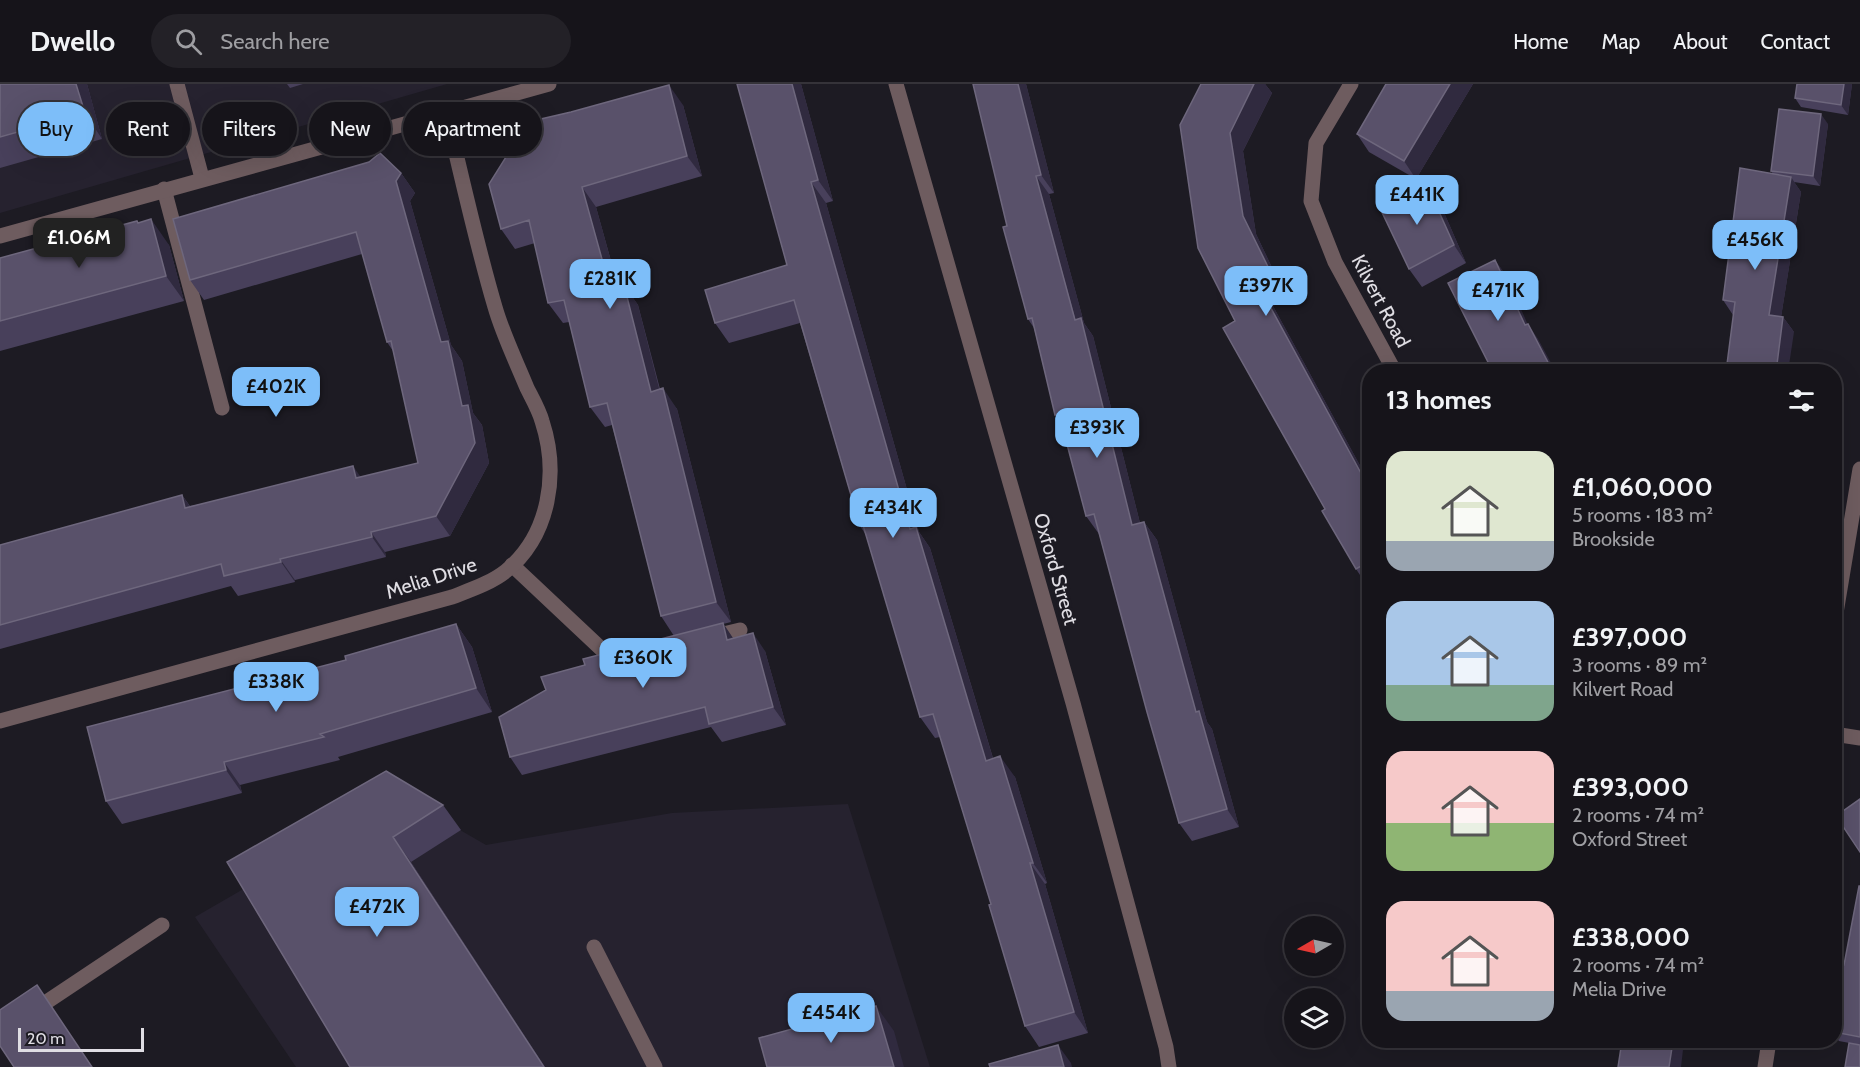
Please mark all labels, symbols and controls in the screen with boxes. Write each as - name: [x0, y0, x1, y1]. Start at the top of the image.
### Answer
- search box: [151, 14, 571, 68]
- text: Dwello: [30, 24, 115, 58]
- icon: search: [172, 25, 205, 58]
- text: Search here: [220, 28, 330, 55]
- text: Home: [1513, 29, 1569, 54]
- text: Map: [1602, 29, 1640, 54]
- text: About: [1673, 29, 1727, 54]
- text: Contact: [1760, 29, 1830, 54]
- chip: Buy: [18, 102, 94, 156]
- chip: Rent: [106, 102, 190, 156]
- chip: Filters: [202, 102, 297, 156]
- chip: New: [309, 102, 391, 156]
- chip: Apartment: [403, 102, 542, 156]
- pin: £441K: [1375, 175, 1459, 226]
- text: £441K: [1390, 182, 1445, 206]
- pin: £1.06M: [30, 218, 128, 269]
- pin: £456K: [1713, 220, 1797, 271]
- text: £1.06M: [47, 225, 111, 249]
- text: £456K: [1726, 227, 1784, 251]
- street label: Kilvert Road: [1347, 251, 1415, 351]
- pin: £281K: [568, 259, 652, 310]
- text: £281K: [584, 266, 636, 290]
- pin: £397K: [1224, 266, 1308, 317]
- pin: £471K: [1456, 271, 1540, 322]
- text: £397K: [1238, 273, 1294, 297]
- text: £471K: [1472, 278, 1524, 302]
- pin: £402K: [234, 367, 318, 418]
- text: £402K: [246, 374, 306, 398]
- text: 13 homes: [1386, 384, 1492, 416]
- icon: filters: [1785, 384, 1818, 417]
- pin: £393K: [1055, 408, 1139, 459]
- text: £393K: [1069, 415, 1125, 439]
- text: £1,060,000: [1572, 471, 1713, 503]
- icon: home: [1434, 475, 1506, 547]
- pin: £434K: [851, 488, 935, 539]
- text: £434K: [864, 495, 922, 519]
- text: 5 rooms · 183 m²: [1572, 503, 1713, 527]
- street label: Oxford Street: [1029, 510, 1083, 628]
- text: Brookside: [1572, 527, 1655, 551]
- street label: Melia Drive: [383, 552, 479, 604]
- text: £397,000: [1572, 621, 1687, 653]
- icon: home: [1434, 625, 1506, 697]
- pin: £360K: [601, 638, 685, 689]
- text: £360K: [613, 645, 673, 669]
- text: 3 rooms · 89 m²: [1572, 653, 1707, 677]
- pin: £338K: [234, 662, 318, 713]
- text: £338K: [248, 669, 304, 693]
- text: Kilvert Road: [1572, 677, 1673, 701]
- text: £393,000: [1572, 771, 1689, 803]
- icon: home: [1434, 775, 1506, 847]
- text: 2 rooms · 74 m²: [1572, 803, 1704, 827]
- text: Oxford Street: [1572, 827, 1687, 851]
- pin: £472K: [335, 887, 419, 938]
- text: £472K: [349, 894, 405, 918]
- north arrow: [1284, 916, 1344, 976]
- map controls: [1284, 916, 1344, 1048]
- text: £338,000: [1572, 921, 1690, 953]
- icon: home: [1434, 925, 1506, 997]
- text: 2 rooms · 74 m²: [1572, 953, 1704, 977]
- text: Melia Drive: [1572, 977, 1666, 1001]
- button: layers: [1284, 988, 1344, 1048]
- pin: £454K: [789, 993, 873, 1044]
- text: £454K: [802, 1000, 860, 1024]
- scale bar: [18, 1025, 144, 1052]
- text: 20 m: [27, 1029, 64, 1048]

